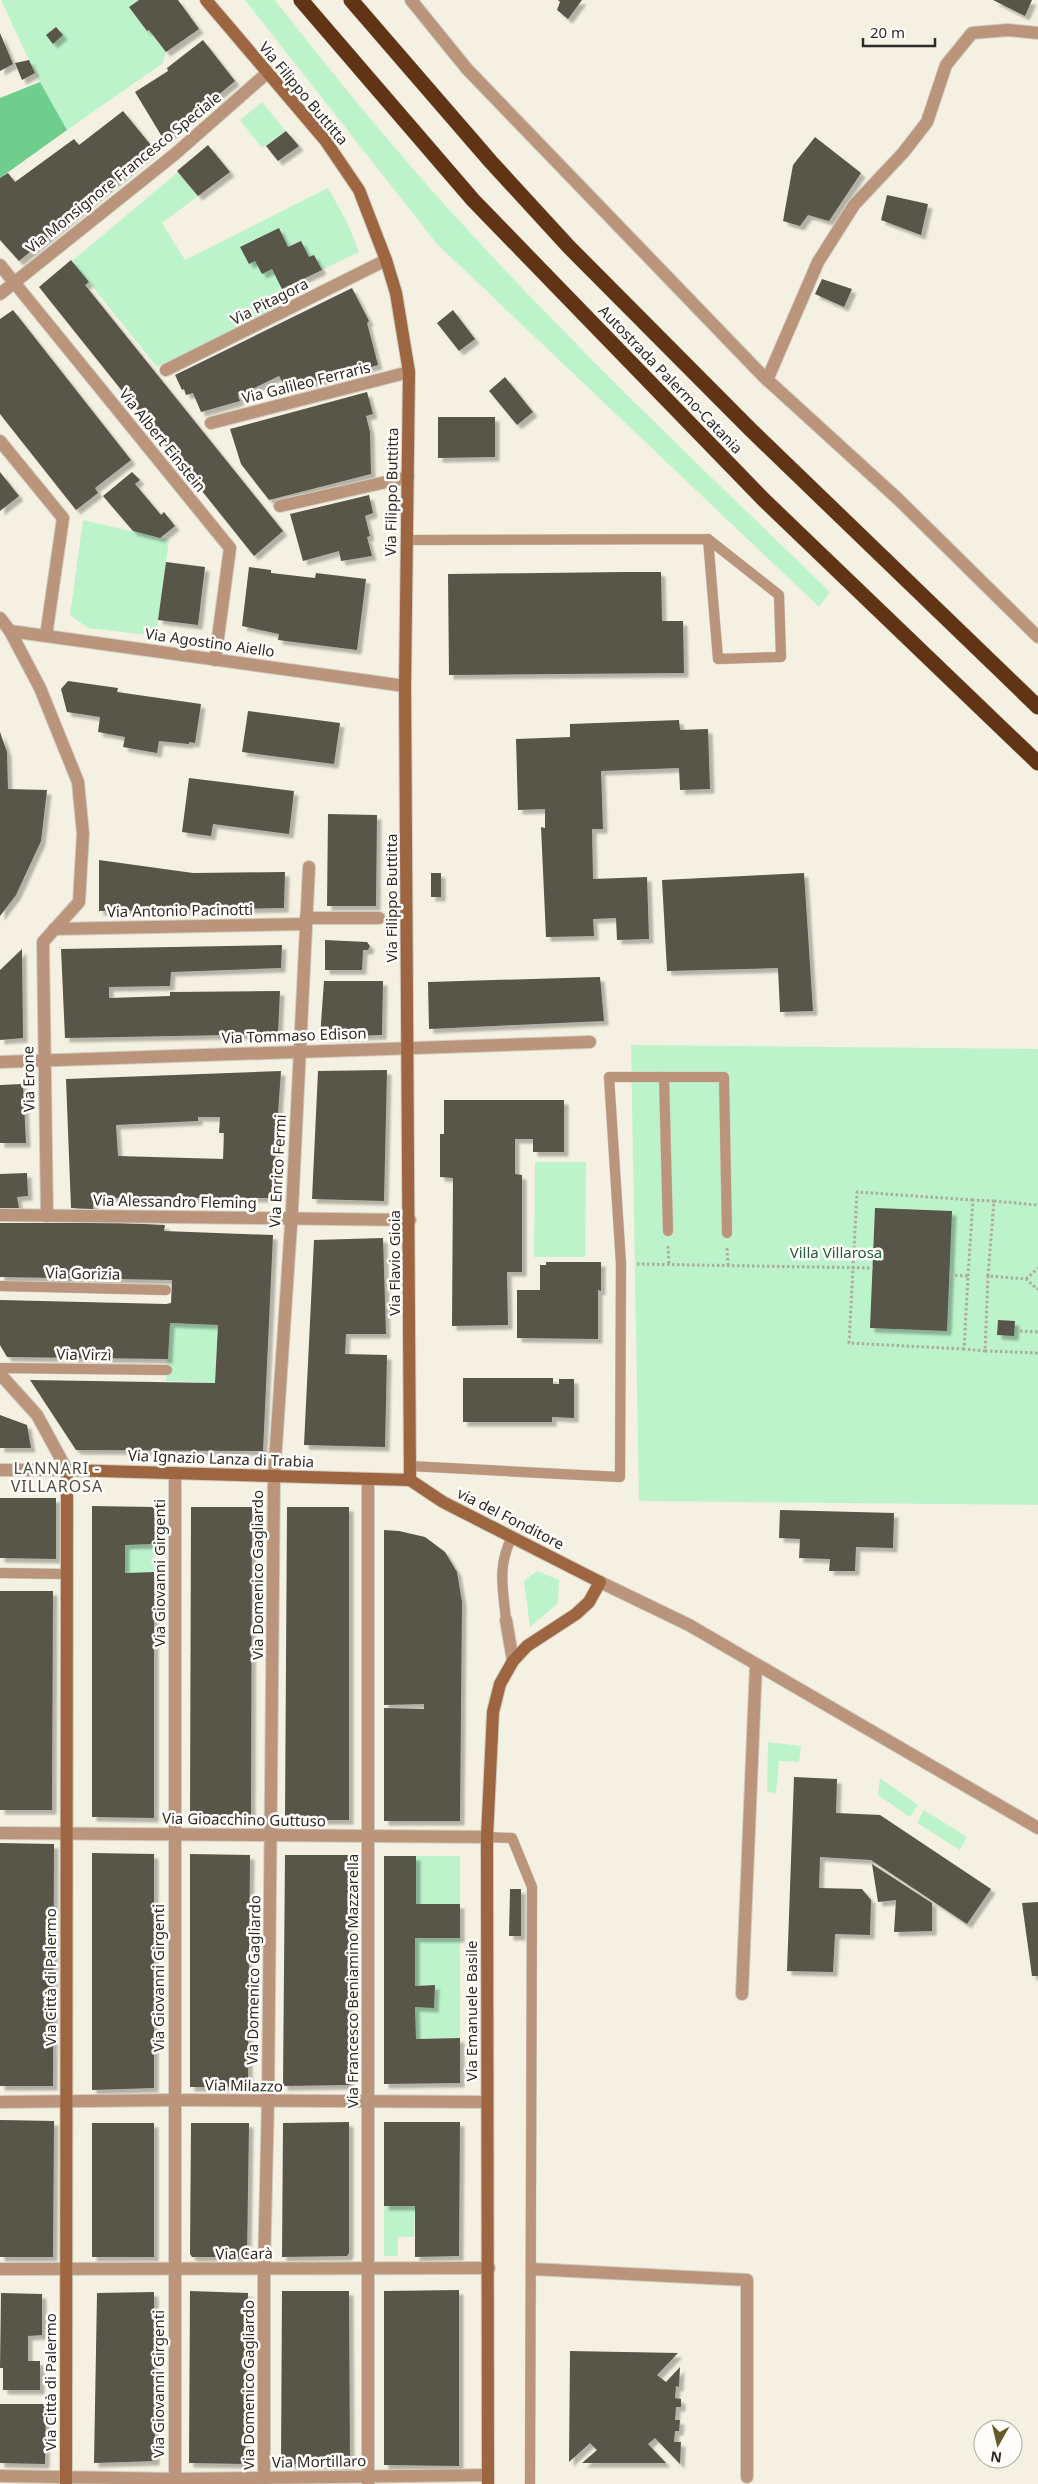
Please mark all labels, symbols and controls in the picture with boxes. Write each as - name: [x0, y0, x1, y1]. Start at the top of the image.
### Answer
- scale bar: [863, 15, 936, 47]
- text: 20 m: [870, 22, 905, 42]
- street label: Via Filippo Buttitta: [255, 37, 353, 149]
- street label: Via Monsignore Francesco Speciale: [21, 87, 225, 257]
- street label: Via Pitagora: [227, 273, 311, 329]
- street label: Autostrada Palermo-Catania: [595, 300, 747, 458]
- street label: Via Galileo Ferraris: [240, 356, 372, 408]
- street label: Via Albert Einstein: [115, 384, 211, 496]
- street label: Via Filippo Buttitta: [380, 427, 402, 557]
- street label: Via Agostino Aiello: [144, 623, 276, 661]
- street label: Via Filippo Buttitta: [381, 834, 401, 962]
- street label: Via Antonio Pacinotti: [107, 899, 253, 921]
- street label: Via Tommaso Edison: [221, 1022, 367, 1048]
- street label: Via Erone: [17, 1046, 39, 1112]
- street label: Via Enrico Fermi: [264, 1114, 290, 1228]
- street label: Via Alessandro Fleming: [93, 1190, 257, 1212]
- street label: Via Flavio Gioia: [384, 1210, 404, 1316]
- park label: Villa Villarosa: [790, 1242, 882, 1262]
- street label: Via Gorizia: [46, 1262, 120, 1284]
- street label: Via Virzì: [56, 1344, 112, 1364]
- street label: Via Ignazio Lanza di Trabia: [128, 1445, 314, 1471]
- district label: LANNARI - VILLAROSA: [11, 1457, 103, 1497]
- street label: via del Fonditore: [454, 1482, 568, 1554]
- street label: Via Domenico Gagliardo: [247, 1490, 267, 1660]
- street label: Via Giovanni Girgenti: [149, 1499, 169, 1647]
- street label: Via Gioacchino Guttuso: [162, 1808, 326, 1830]
- street label: Via Francesco Beniamino Mazzarella: [342, 1854, 362, 2108]
- street label: Via Domenico Gagliardo: [242, 1895, 264, 2065]
- street label: Via Giovanni Girgenti: [148, 1904, 168, 2052]
- street label: Via Città di Palermo: [40, 1908, 60, 2046]
- street label: Via Emanuele Basile: [461, 1941, 481, 2081]
- street label: Via Milazzo: [205, 2074, 283, 2096]
- street label: Via Carà: [215, 2243, 273, 2263]
- street label: Via Domenico Gagliardo: [238, 2300, 258, 2470]
- street label: Via Giovanni Girgenti: [148, 2310, 168, 2458]
- street label: Via Città di Palermo: [40, 2313, 60, 2451]
- north arrow: [973, 2419, 1023, 2469]
- text: N: [989, 2447, 1003, 2468]
- street label: Via Mortillaro: [272, 2450, 366, 2472]

